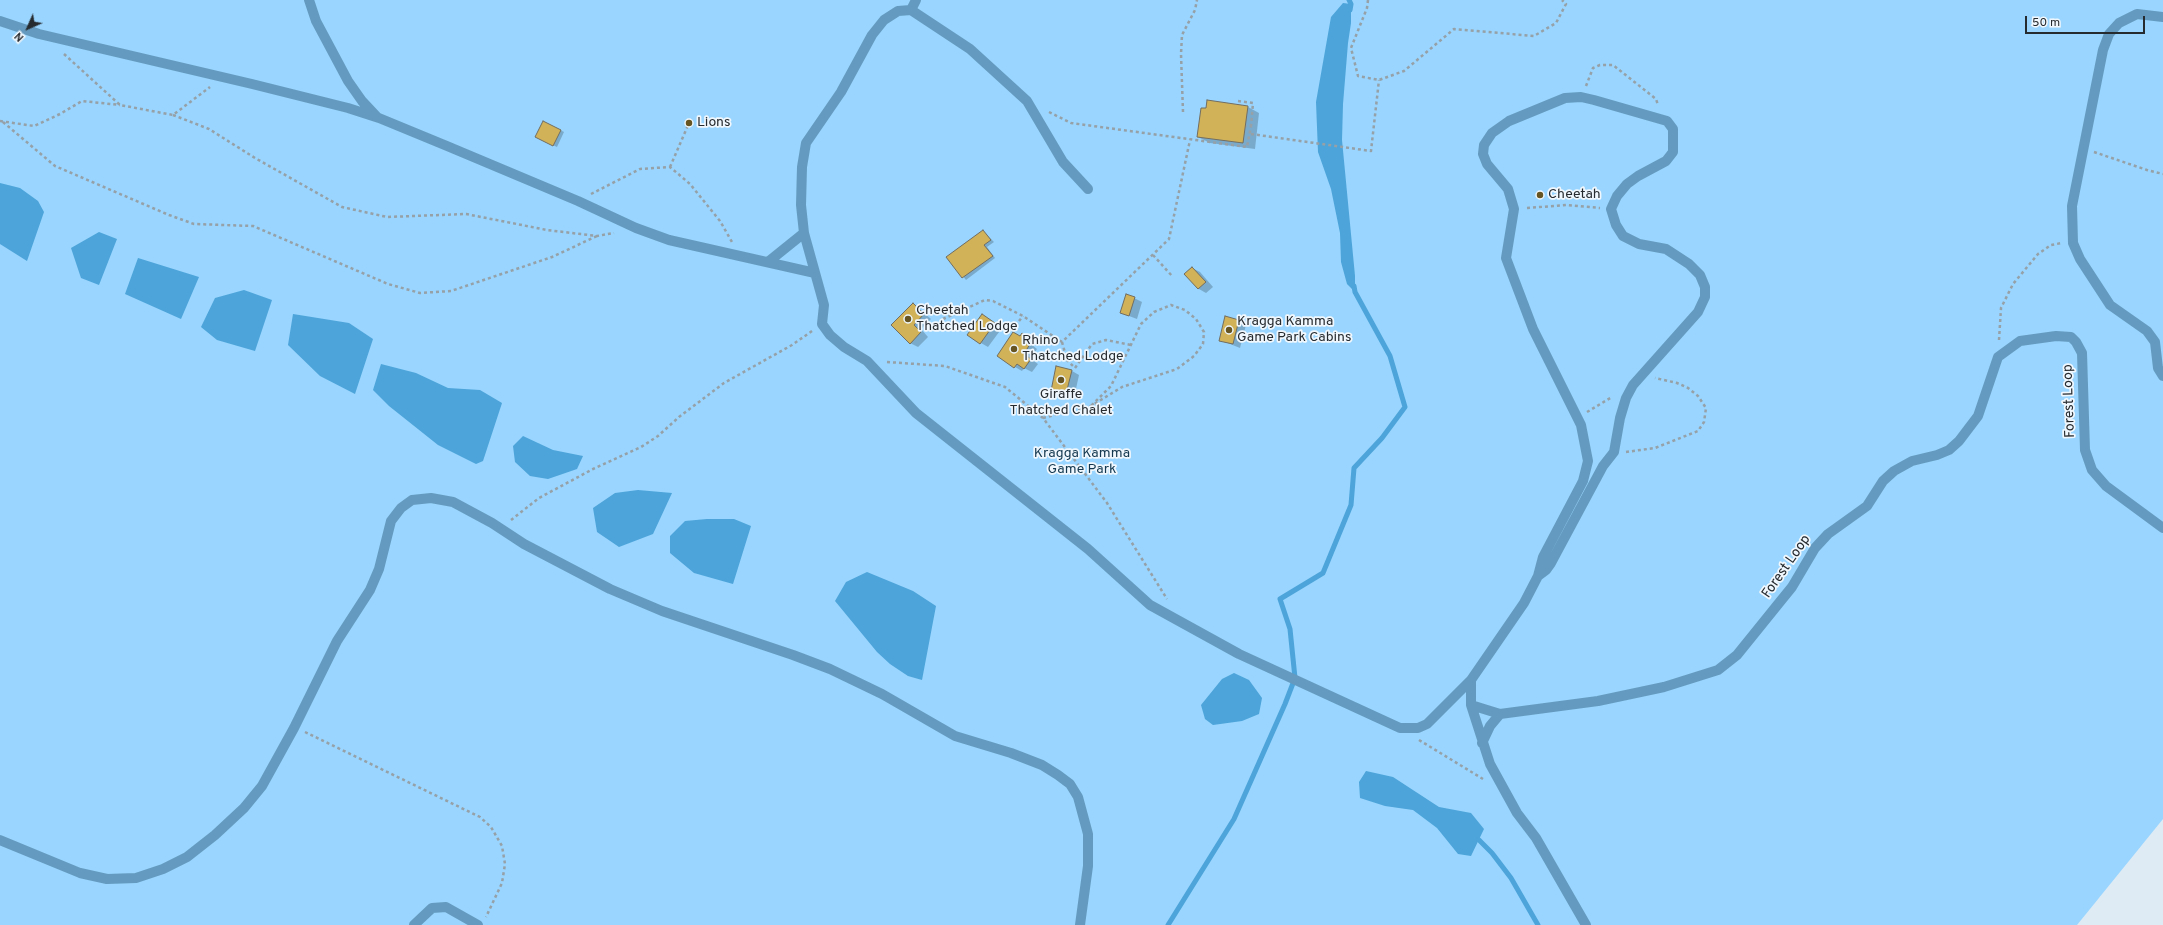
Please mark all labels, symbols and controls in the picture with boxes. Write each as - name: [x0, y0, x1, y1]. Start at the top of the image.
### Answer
- north arrow: [8, 8, 48, 48]
- scale bar: [2027, 8, 2147, 34]
- text: 50 m: [2032, 15, 2060, 31]
- text: N: [12, 29, 27, 44]
- place label: Lions: [697, 115, 731, 131]
- marker: Lions: [684, 118, 694, 128]
- place label: Cheetah: [1548, 187, 1601, 203]
- marker: Cheetah: [1535, 190, 1545, 200]
- place label: Cheetah Thatched Lodge: [916, 303, 1018, 336]
- marker: Cheetah Thatched Lodge: [903, 314, 913, 324]
- place label: Kragga Kamma Game Park Cabins: [1237, 314, 1352, 346]
- marker: Kragga Kamma Game Park Cabins: [1224, 325, 1234, 335]
- place label: Rhino Thatched Lodge: [1022, 333, 1124, 366]
- marker: Rhino Thatched Lodge: [1009, 344, 1019, 354]
- street label: Forest Loop: [2060, 364, 2080, 438]
- marker: Giraffe Thatched Chalet: [1056, 375, 1066, 385]
- place label: Giraffe Thatched Chalet: [1009, 387, 1113, 420]
- park label: Kragga Kamma Game Park: [1034, 446, 1130, 478]
- street label: Forest Loop: [1759, 532, 1815, 602]

